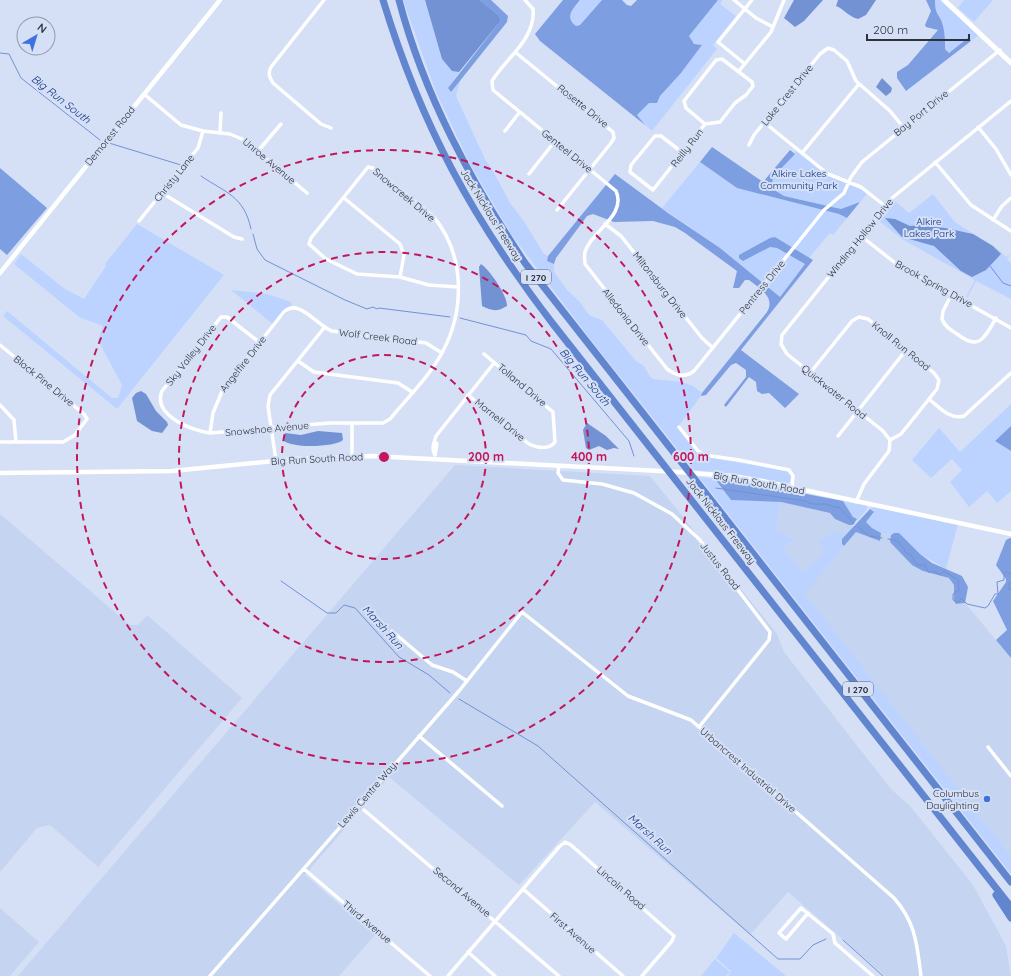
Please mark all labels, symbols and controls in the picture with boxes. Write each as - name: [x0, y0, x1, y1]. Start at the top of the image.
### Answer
- north arrow: [16, 16, 56, 56]
- scale bar: [867, 16, 969, 42]
- text: N: [35, 20, 50, 36]
- text: 200 m: [873, 22, 908, 37]
- street label: Lake Crest Drive: [758, 61, 816, 128]
- water label: Big Run South: [29, 72, 94, 127]
- street label: Rosette Drive: [555, 81, 612, 131]
- street label: Bay Port Drive: [891, 87, 951, 139]
- street label: Demorest Road: [82, 104, 138, 168]
- street label: Genteel Drive: [539, 126, 595, 176]
- street label: Reilly Run: [668, 126, 706, 170]
- street label: Unroe Avenue: [240, 135, 298, 187]
- street label: Christy Lane: [151, 151, 197, 204]
- street label: Snowcreek Drive: [370, 165, 438, 225]
- street label: Jack Nicklaus Freeway: [457, 167, 525, 263]
- park label: Alkire Lakes Community Park: [760, 167, 838, 192]
- street label: Winding Hollow Drive: [824, 195, 896, 280]
- park label: Alkire Lakes Park: [904, 215, 954, 240]
- street label: Miltonsburg Drive: [630, 249, 690, 321]
- street label: Pentress Drive: [736, 257, 788, 317]
- street label: Brook Spring Drive: [893, 257, 975, 311]
- road number: I 270: [521, 270, 551, 284]
- street label: Alledonia Drive: [599, 286, 653, 349]
- street label: Knoll Run Road: [869, 318, 933, 374]
- street label: Sky Valley Drive: [163, 321, 219, 388]
- street label: Wolf Creek Road: [338, 326, 418, 348]
- street label: Angelfire Drive: [217, 333, 269, 395]
- water label: Big Run South: [557, 345, 614, 409]
- street label: Black Pine Drive: [11, 353, 77, 410]
- street label: Tolland Drive: [495, 361, 549, 410]
- street label: Quickwater Road: [799, 362, 869, 422]
- street label: Marnell Drive: [472, 396, 528, 444]
- street label: Snowshoe Avenue: [225, 419, 310, 439]
- text: 200 m: [468, 449, 504, 464]
- text: 400 m: [571, 449, 607, 464]
- text: 600 m: [673, 449, 709, 464]
- street label: Big Run South Road: [271, 450, 363, 468]
- centre of rings: [377, 450, 391, 464]
- street label: Big Run South Road: [712, 469, 806, 497]
- street label: Jack Nicklaus Freeway: [683, 475, 759, 567]
- street label: Justus Road: [697, 539, 743, 593]
- water label: Marsh Run: [360, 602, 407, 652]
- road number: I 270: [843, 682, 873, 696]
- street label: Urbancrest Industrial Drive: [697, 725, 799, 816]
- street label: Lewis Centre Way: [335, 760, 399, 830]
- place label: Columbus Daylighting: [926, 787, 979, 812]
- marker: Columbus Daylighting: [982, 794, 992, 804]
- water label: Marsh Run: [625, 811, 675, 858]
- street label: Lincoln Road: [594, 863, 648, 913]
- street label: Second Avenue: [431, 864, 494, 920]
- street label: Third Avenue: [340, 898, 395, 947]
- street label: First Avenue: [547, 910, 599, 957]

